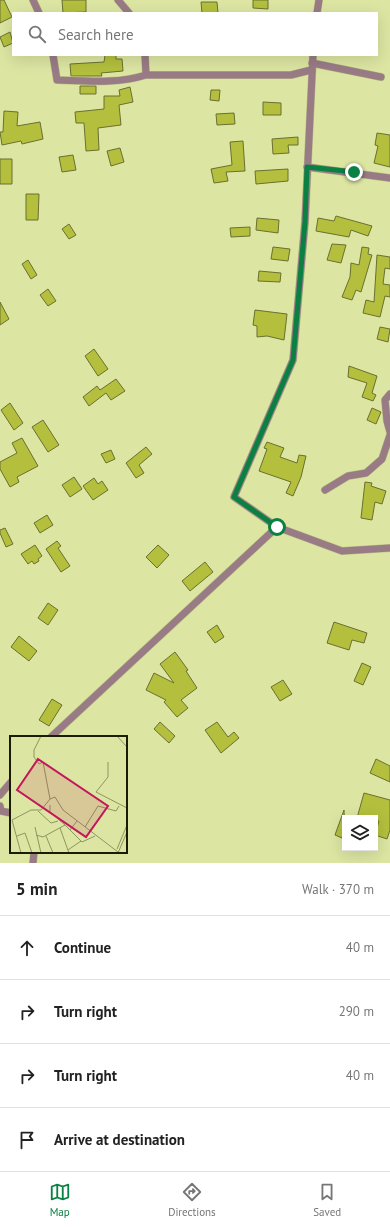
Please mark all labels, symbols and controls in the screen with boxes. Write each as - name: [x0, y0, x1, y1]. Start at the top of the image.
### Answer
- search box: [12, 12, 378, 56]
- icon: search: [26, 23, 48, 45]
- text: Search here: [58, 25, 134, 44]
- route end: [345, 163, 363, 181]
- route start: [268, 518, 286, 536]
- inset map: [10, 736, 127, 853]
- map controls: [342, 815, 378, 851]
- button: layers: [342, 815, 378, 851]
- text: 5 min: [16, 878, 57, 900]
- text: Walk · 370 m: [302, 881, 374, 898]
- icon: ahead: [16, 937, 38, 959]
- text: Continue: [54, 938, 111, 957]
- text: 40 m: [346, 939, 374, 956]
- icon: right: [16, 1001, 38, 1023]
- text: Turn right: [54, 1002, 117, 1021]
- text: 290 m: [339, 1003, 374, 1020]
- icon: right: [16, 1065, 38, 1087]
- text: Turn right: [54, 1066, 117, 1085]
- text: 40 m: [346, 1067, 374, 1084]
- icon: arrive: [16, 1129, 38, 1151]
- text: Arrive at destination: [54, 1130, 185, 1149]
- tab: Map: [49, 1181, 71, 1219]
- tab: Directions: [168, 1181, 216, 1219]
- tab: Saved: [313, 1181, 341, 1219]

